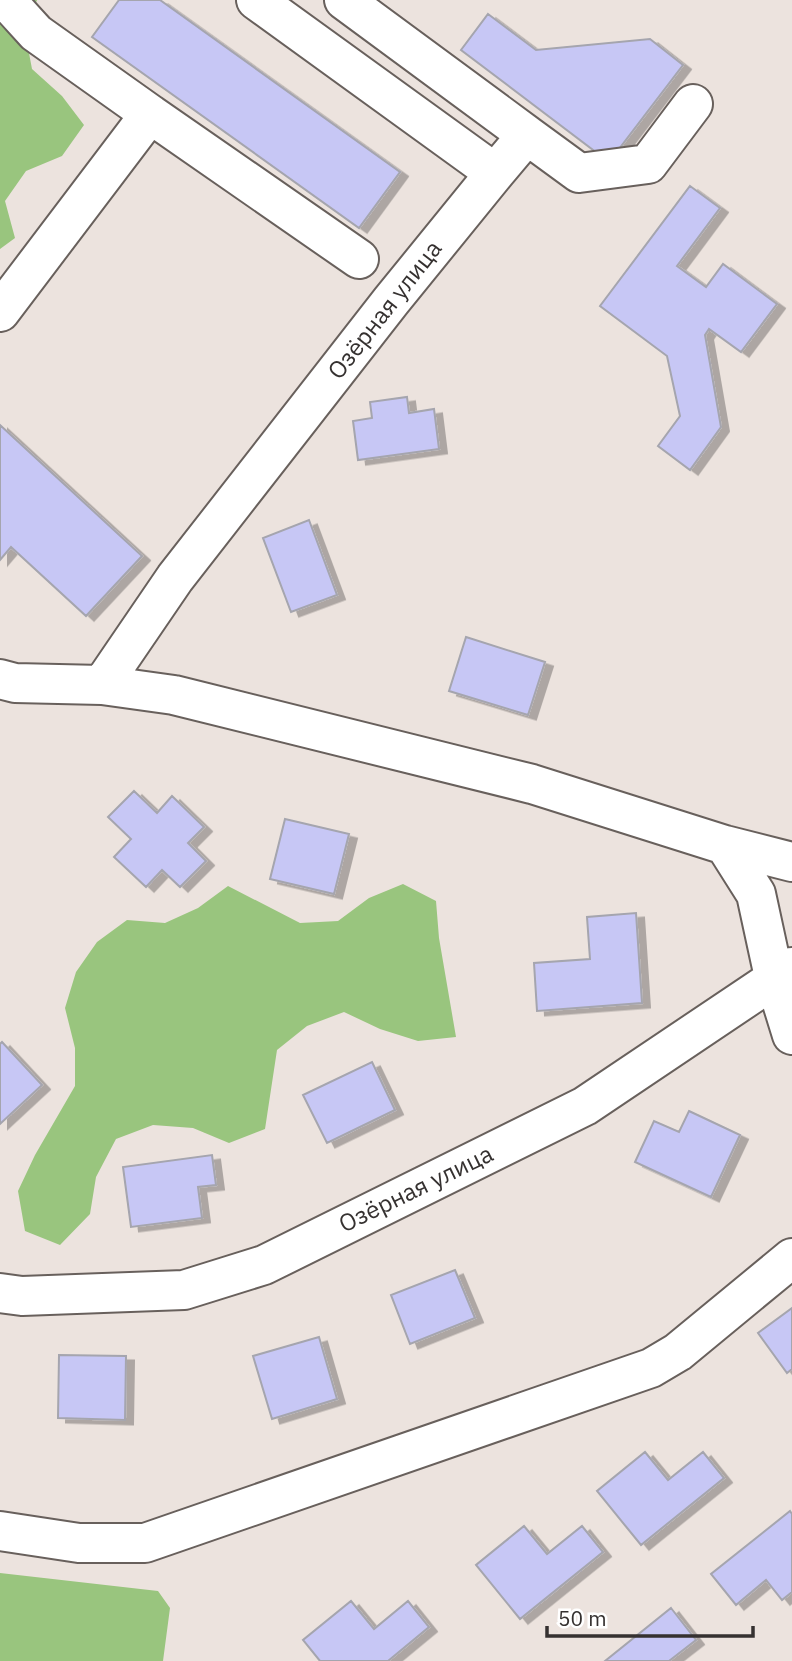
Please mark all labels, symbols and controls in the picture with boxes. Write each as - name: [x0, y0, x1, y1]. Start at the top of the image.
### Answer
- street label: Озёрная улица: [320, 233, 449, 385]
- street label: Озёрная улица: [333, 1137, 498, 1239]
- scale bar: [547, 1594, 754, 1638]
- text: 50 m: [558, 1604, 607, 1632]

